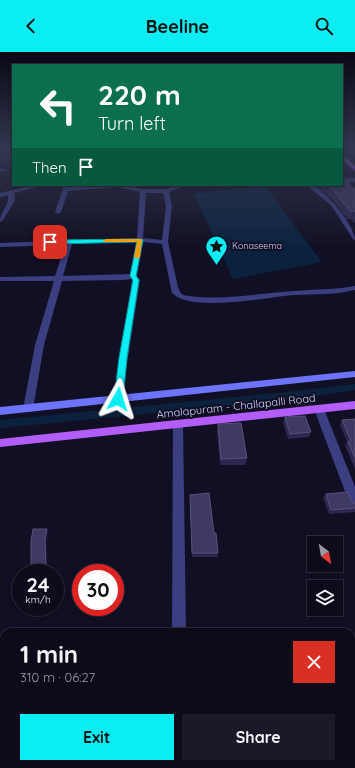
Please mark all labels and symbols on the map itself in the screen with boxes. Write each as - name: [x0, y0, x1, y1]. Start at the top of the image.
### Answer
- pin: [33, 225, 67, 259]
- place icon: Konaseema: [203, 233, 229, 266]
- place label: Konaseema: [232, 240, 282, 251]
- position arrow: [97, 378, 139, 420]
- street label: Amalapuram - Challapalli Road: [156, 391, 316, 421]
- north arrow: [307, 536, 343, 572]
- speed limit sign: 30: [72, 564, 124, 616]

